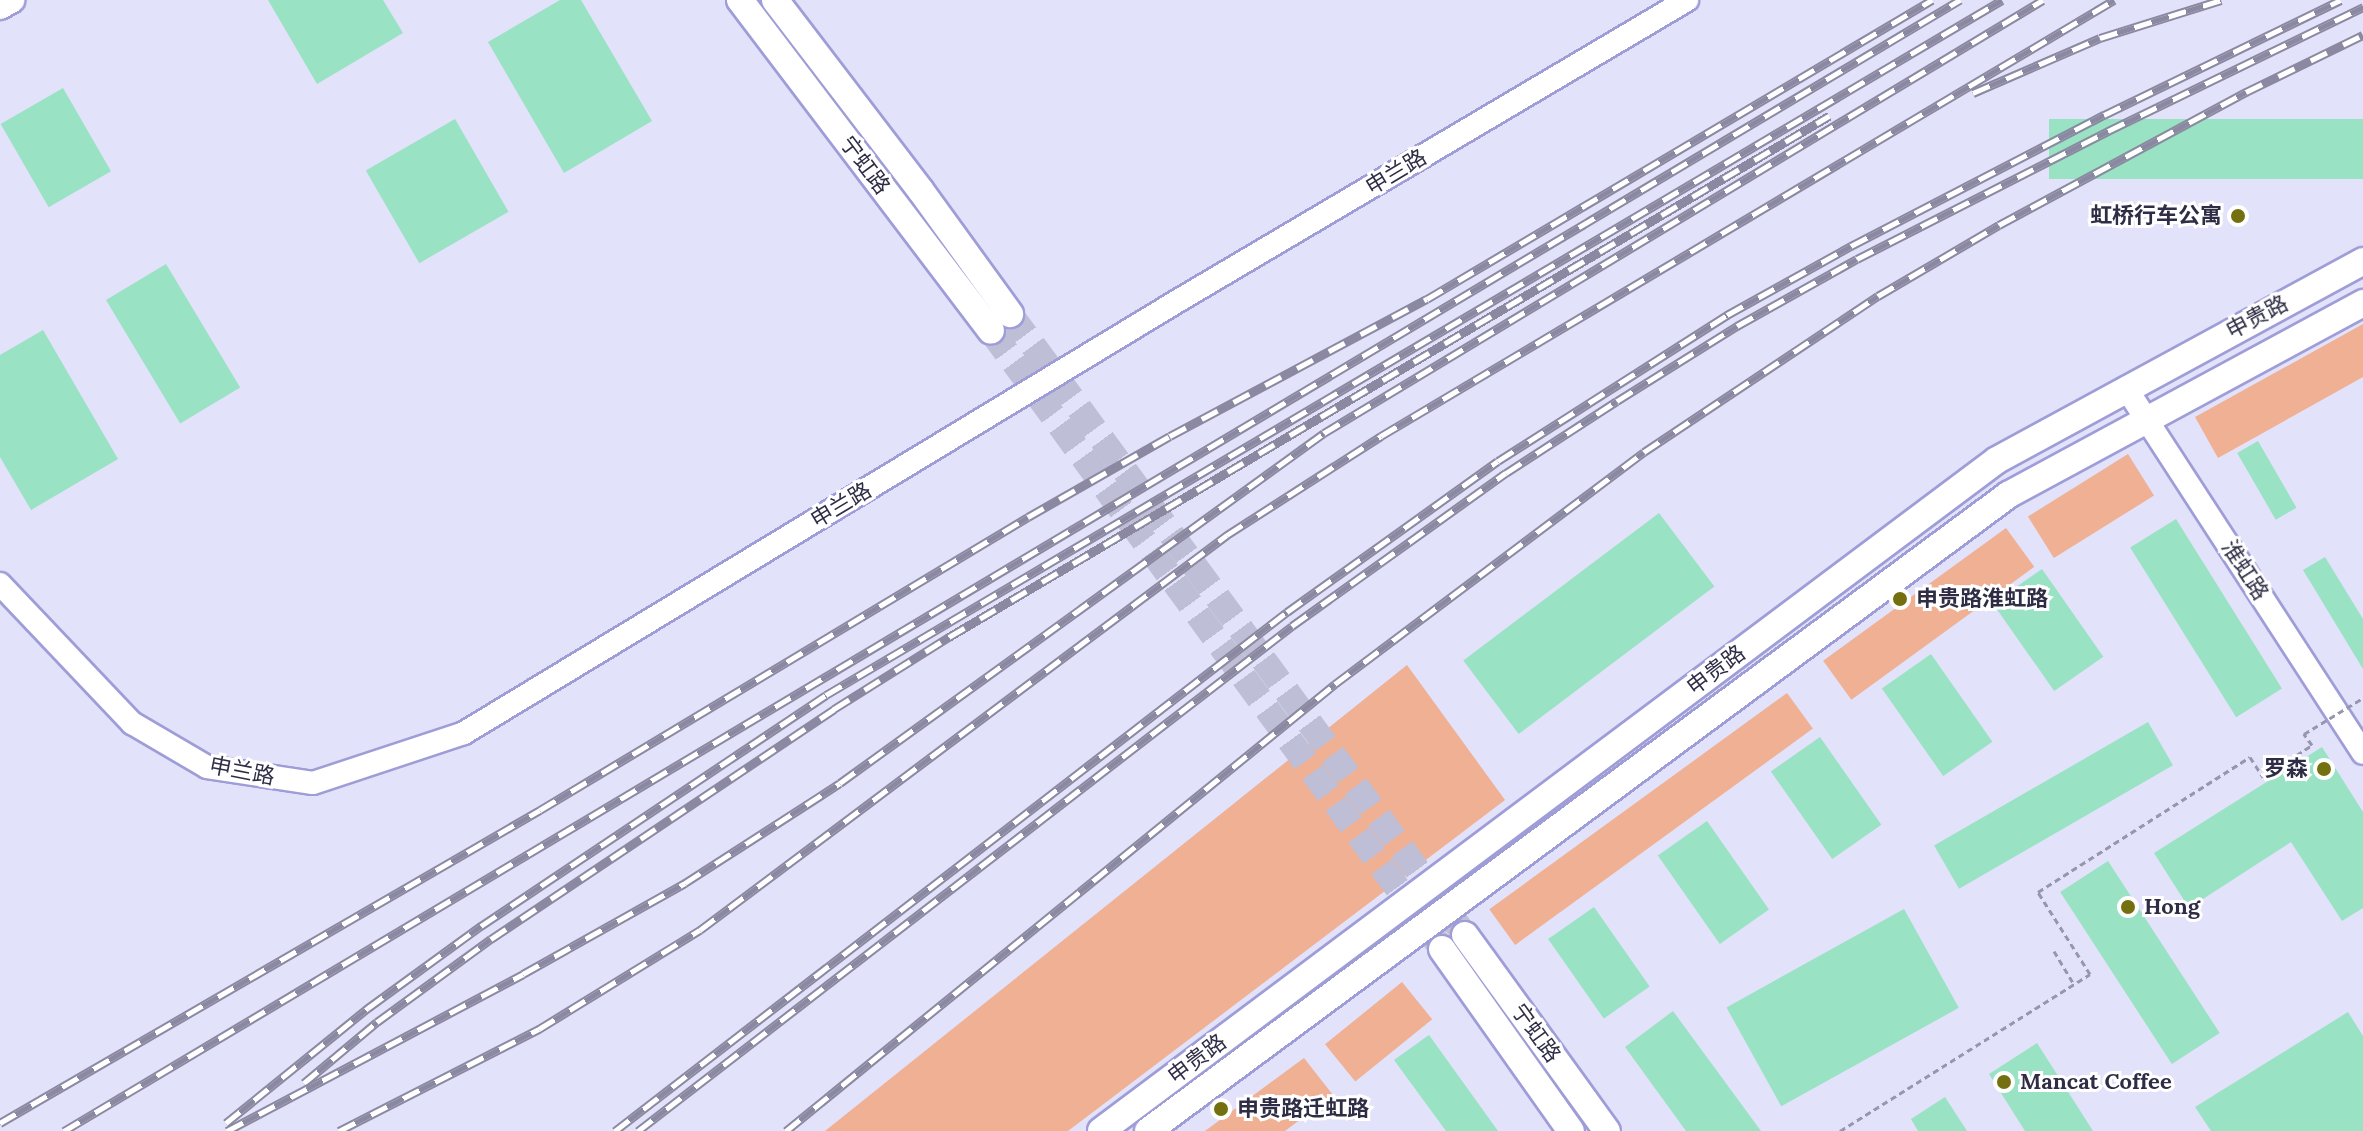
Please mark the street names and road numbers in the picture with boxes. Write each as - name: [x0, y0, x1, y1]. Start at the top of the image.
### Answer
- street label: 宁虹路: [835, 131, 895, 199]
- street label: 申兰路: [1361, 144, 1431, 200]
- street label: 申贵路: [2222, 290, 2292, 344]
- street label: 申兰路: [806, 477, 876, 533]
- street label: 淮虹路: [2216, 535, 2274, 605]
- street label: 申贵路: [1682, 640, 1750, 700]
- street label: 申兰路: [207, 752, 277, 790]
- street label: 宁虹路: [1506, 999, 1566, 1067]
- street label: 申贵路: [1163, 1029, 1231, 1089]

